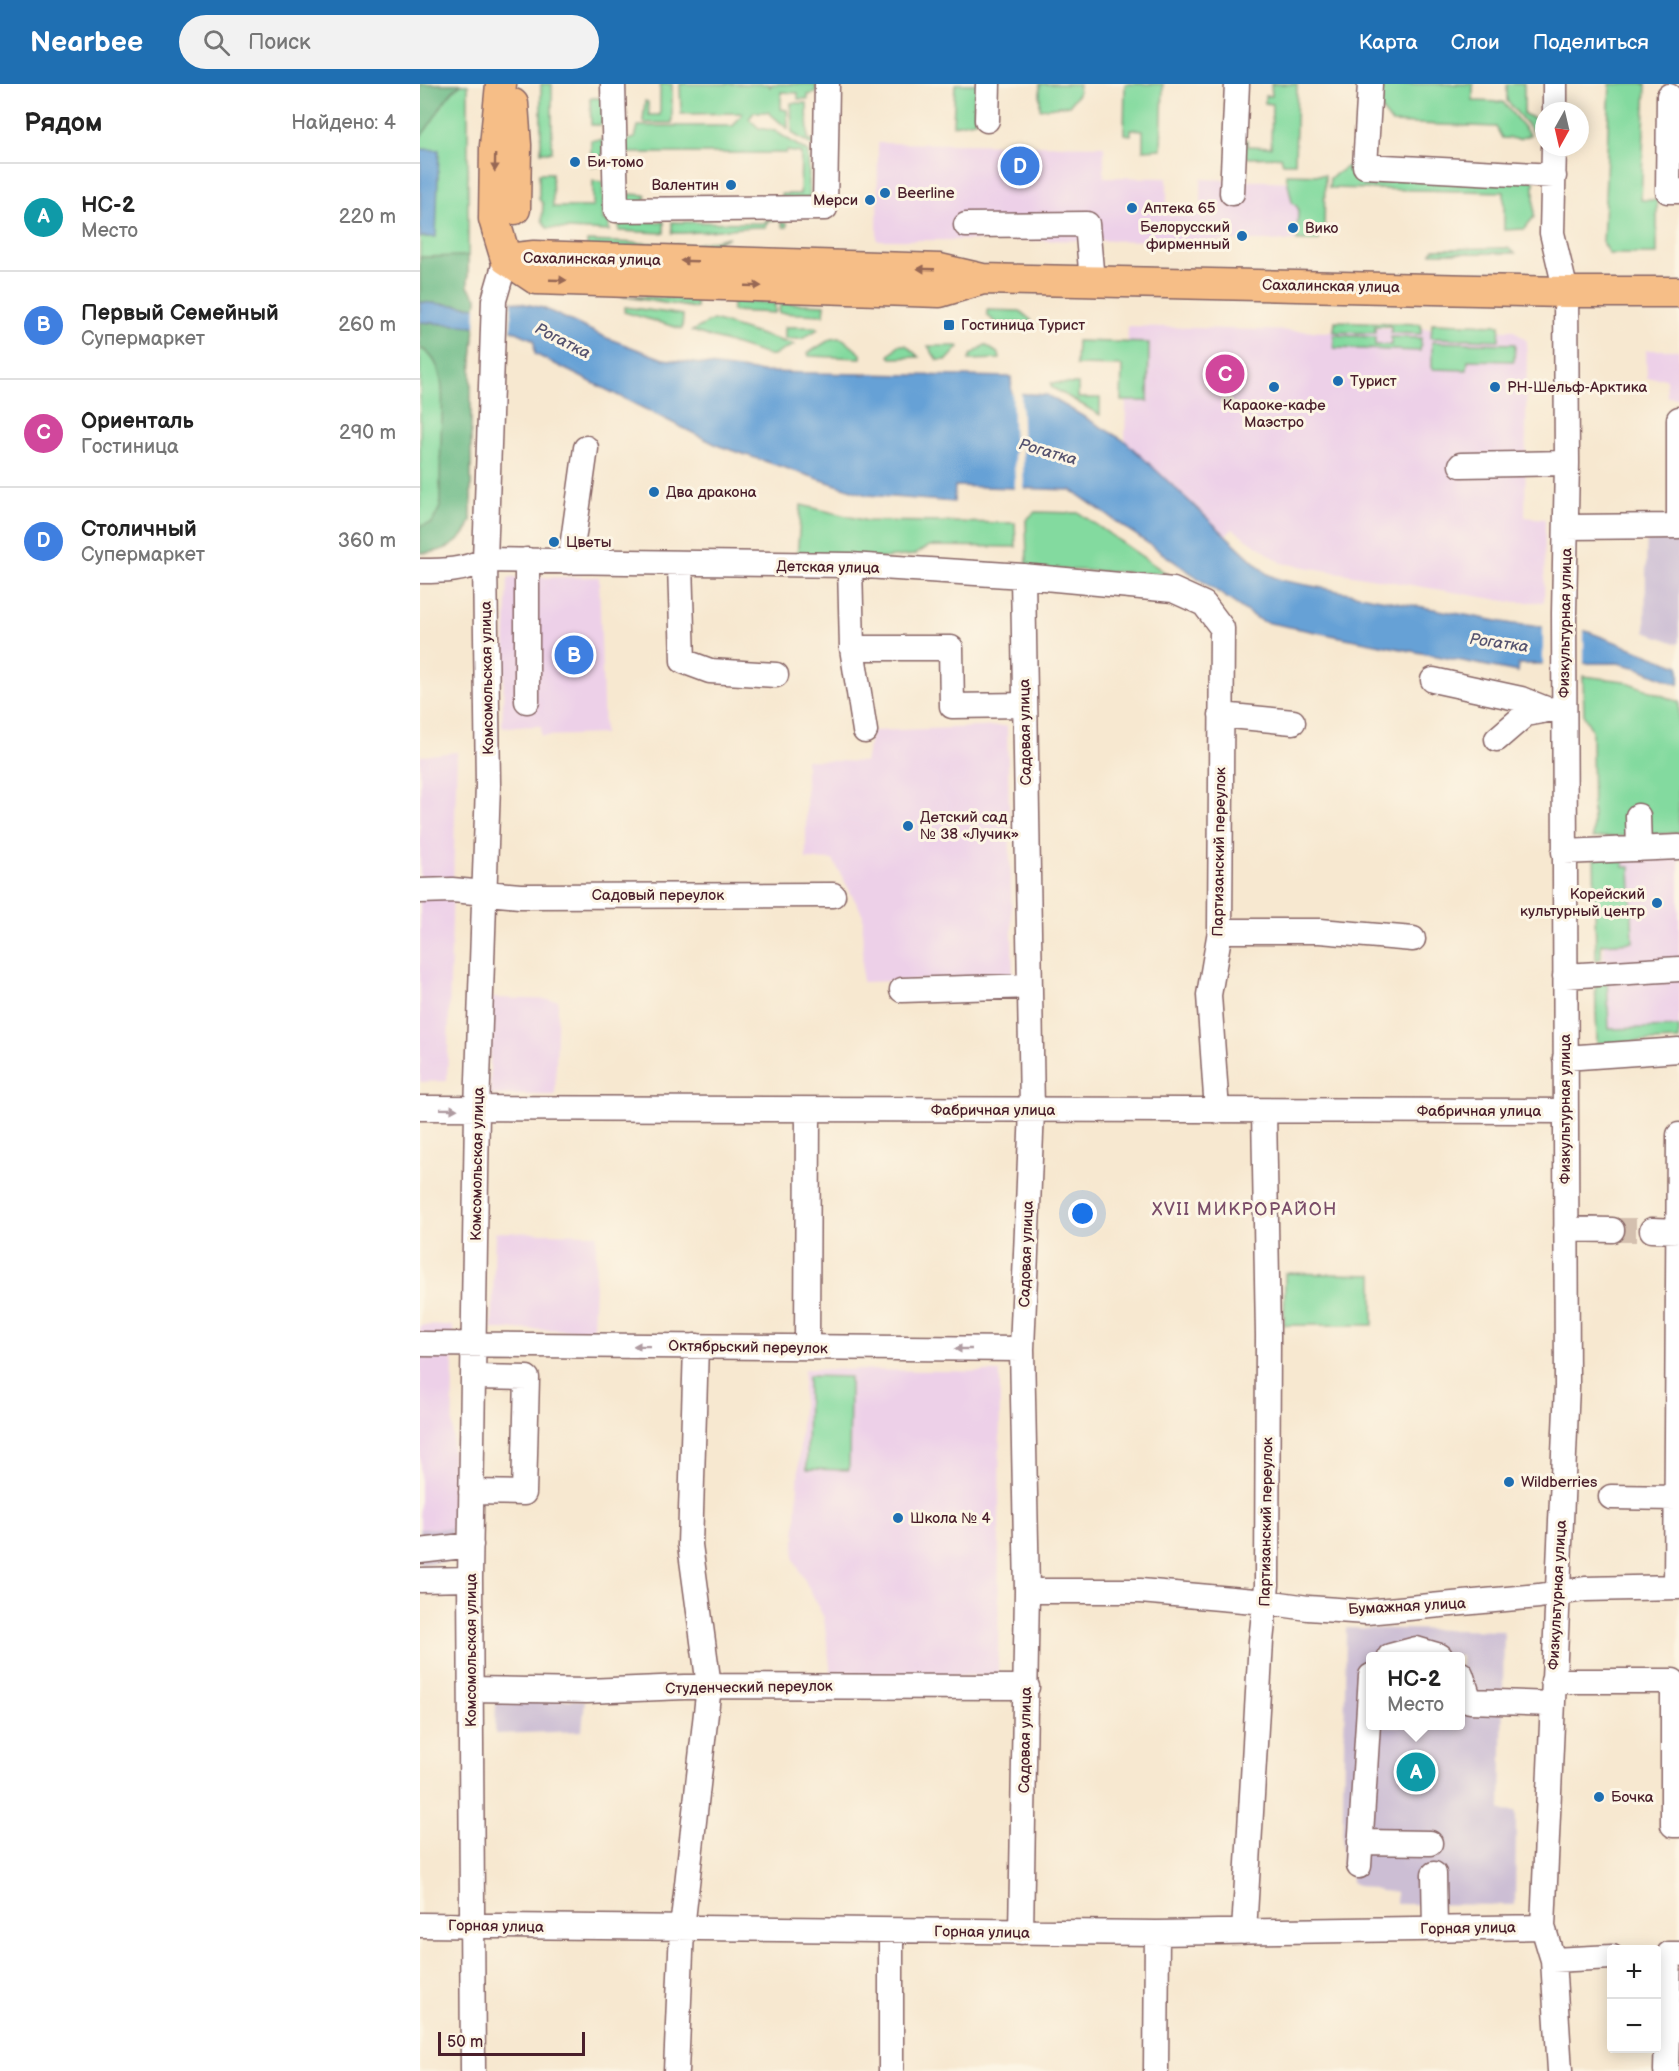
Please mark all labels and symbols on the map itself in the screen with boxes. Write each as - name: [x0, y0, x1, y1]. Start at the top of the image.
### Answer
- north arrow: [1535, 102, 1589, 156]
- pin: D: [1000, 144, 1040, 188]
- place label: Би-томо: [587, 153, 644, 172]
- one-way arrow: [490, 154, 500, 173]
- marker: Би-томо: [568, 155, 582, 169]
- place label: Валентин: [651, 176, 719, 195]
- marker: Валентин: [724, 178, 738, 192]
- place label: Beerline: [897, 184, 955, 203]
- marker: Beerline: [878, 186, 892, 200]
- place label: Мерси: [813, 191, 858, 210]
- marker: Мерси: [863, 193, 877, 207]
- place label: Аптека 65: [1143, 199, 1216, 218]
- marker: Аптека 65: [1125, 201, 1139, 215]
- place label: Белорусский фирменный: [1140, 218, 1230, 254]
- place label: Вико: [1305, 219, 1339, 238]
- marker: Вико: [1286, 221, 1300, 235]
- marker: Белорусский фирменный: [1235, 229, 1249, 243]
- street label: Сахалинская улица: [523, 249, 661, 270]
- one-way arrow: [680, 257, 699, 266]
- one-way arrow: [916, 264, 935, 273]
- one-way arrow: [549, 275, 568, 285]
- street label: Сахалинская улица: [1262, 276, 1400, 297]
- one-way arrow: [743, 281, 762, 291]
- place label: Гостиница Турист: [961, 316, 1085, 335]
- marker: Гостиница Турист: [942, 318, 956, 332]
- water label: Рогатка: [531, 319, 593, 363]
- pin: C: [1206, 352, 1244, 396]
- place label: Турист: [1350, 372, 1397, 391]
- marker: Турист: [1331, 374, 1345, 388]
- place label: РН-Шельф-Арктика: [1507, 378, 1648, 397]
- marker: Караоке-кафе Маэстро: [1267, 380, 1281, 394]
- marker: РН-Шельф-Арктика: [1488, 380, 1502, 394]
- place label: Караоке-кафе Маэстро: [1222, 396, 1326, 432]
- water label: Рогатка: [1016, 435, 1079, 470]
- place label: Два дракона: [666, 483, 757, 502]
- marker: Два дракона: [647, 485, 661, 499]
- place label: Цветы: [566, 533, 611, 552]
- marker: Цветы: [547, 535, 561, 549]
- street label: Физкультурная улица: [1555, 548, 1576, 698]
- street label: Детская улица: [776, 557, 880, 578]
- street label: Комсомольская улица: [477, 601, 498, 755]
- water label: Рогатка: [1468, 630, 1530, 657]
- pin: B: [554, 632, 594, 678]
- street label: Садовая улица: [1015, 678, 1036, 785]
- street label: Партизанский переулок: [1209, 767, 1230, 937]
- place label: Детский сад № 38 «Лучик»: [920, 808, 1019, 844]
- marker: Детский сад № 38 «Лучик»: [901, 819, 915, 833]
- place label: Корейский культурный центр: [1520, 885, 1646, 921]
- street label: Садовый переулок: [592, 886, 724, 905]
- marker: Корейский культурный центр: [1650, 896, 1664, 910]
- street label: Физкультурная улица: [1556, 1034, 1575, 1184]
- street label: Комсомольская улица: [467, 1087, 488, 1241]
- street label: Фабричная улица: [931, 1101, 1055, 1120]
- street label: Фабричная улица: [1417, 1102, 1541, 1121]
- one-way arrow: [439, 1104, 458, 1114]
- your location: [1068, 1199, 1097, 1228]
- district label: XVII МИКРОРАЙОН: [1151, 1199, 1338, 1220]
- street label: Садовая улица: [1015, 1200, 1038, 1308]
- street label: Октябрьский переулок: [668, 1337, 828, 1358]
- one-way arrow: [633, 1341, 652, 1351]
- one-way arrow: [954, 1344, 973, 1354]
- street label: Партизанский переулок: [1256, 1437, 1277, 1607]
- place label: Wildberries: [1521, 1473, 1598, 1492]
- marker: Wildberries: [1502, 1475, 1516, 1489]
- place label: Школа № 4: [910, 1509, 991, 1528]
- marker: Школа № 4: [891, 1511, 905, 1525]
- street label: Физкультурная улица: [1544, 1519, 1571, 1671]
- street label: Комсомольская улица: [462, 1573, 481, 1727]
- street label: Бумажная улица: [1348, 1594, 1466, 1619]
- street label: Студенческий переулок: [665, 1677, 833, 1698]
- street label: Садовая улица: [1015, 1686, 1036, 1793]
- pin: A: [1396, 1750, 1436, 1794]
- place label: Бочка: [1611, 1788, 1654, 1807]
- marker: Бочка: [1592, 1790, 1606, 1804]
- street label: Горная улица: [448, 1916, 544, 1937]
- street label: Горная улица: [1420, 1918, 1516, 1939]
- street label: Горная улица: [934, 1922, 1030, 1943]
- scale bar: [438, 2029, 585, 2056]

